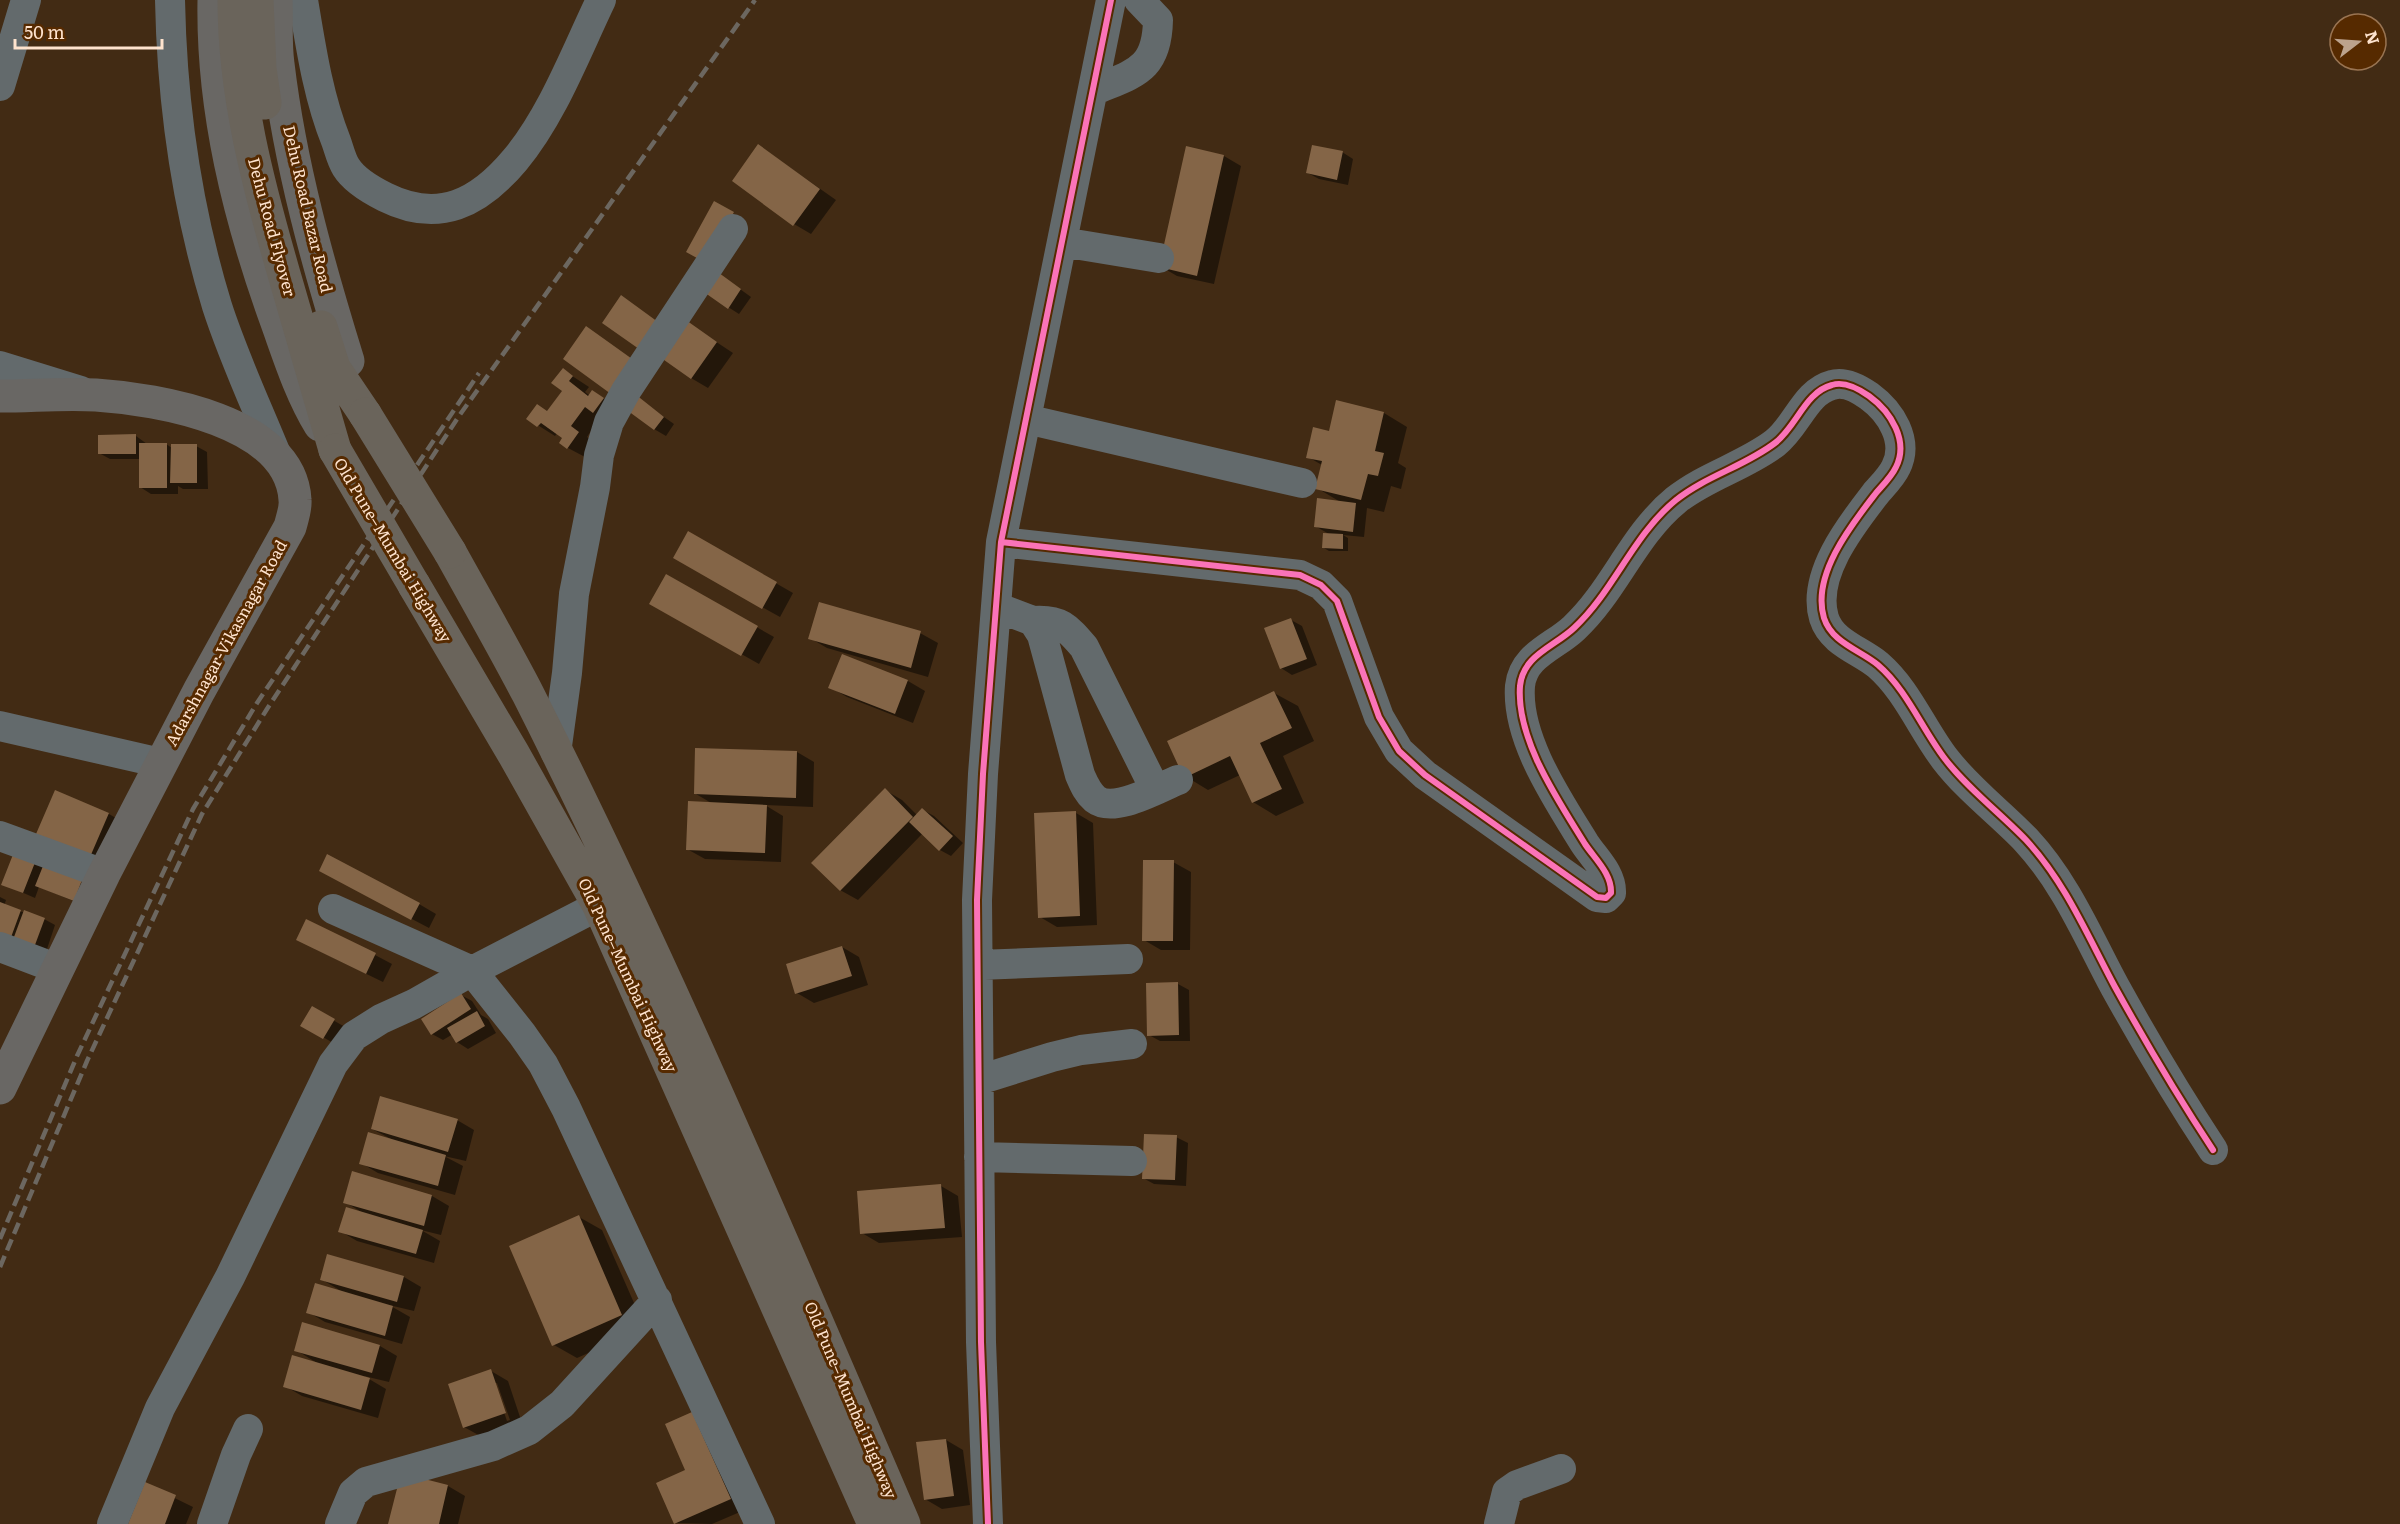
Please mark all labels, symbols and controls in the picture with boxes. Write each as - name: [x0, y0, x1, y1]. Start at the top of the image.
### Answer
- scale bar: [15, 12, 162, 50]
- north arrow: [2328, 12, 2388, 72]
- text: 50 m: [24, 18, 65, 45]
- text: N: [2360, 27, 2387, 47]
- street label: Dehu Road Bazar Road: [278, 123, 340, 295]
- street label: Dehu Road Flyover: [243, 155, 303, 299]
- street label: Old Pune–Mumbai Highway: [329, 452, 459, 647]
- street label: Adarshnagar-Vikasnagar Road: [158, 535, 292, 750]
- street label: Old Pune–Mumbai Highway: [573, 873, 685, 1076]
- street label: Old Pune–Mumbai Highway: [799, 1297, 905, 1503]

